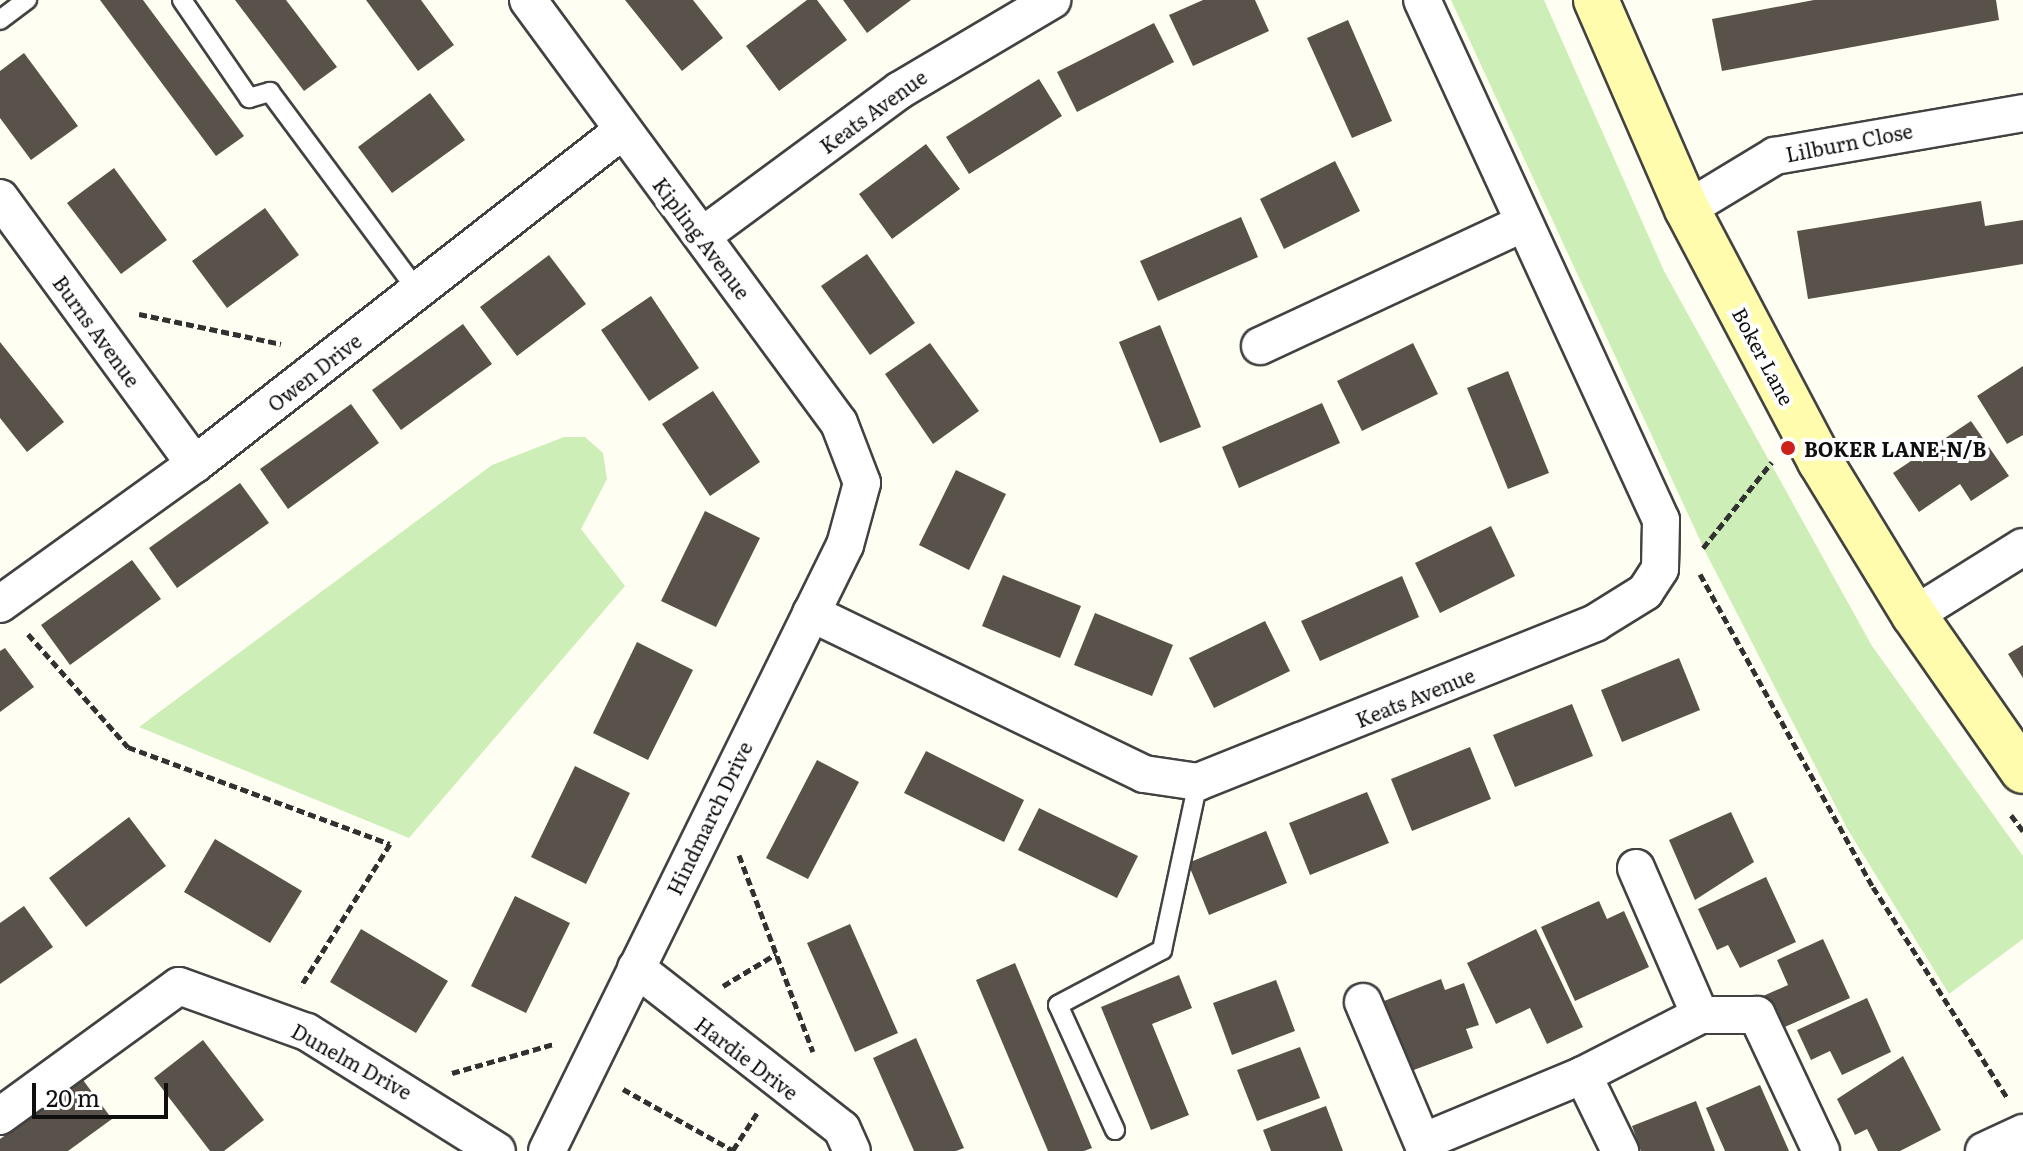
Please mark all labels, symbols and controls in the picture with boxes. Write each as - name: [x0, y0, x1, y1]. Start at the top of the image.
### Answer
- street label: Keats Avenue: [815, 64, 931, 158]
- street label: Lilburn Close: [1784, 118, 1914, 166]
- street label: Kipling Avenue: [649, 173, 755, 303]
- street label: Burns Avenue: [49, 271, 145, 391]
- street label: Boker Lane: [1728, 303, 1800, 409]
- street label: Owen Drive: [262, 328, 366, 416]
- place label: BOKER LANE-N/B: [1804, 436, 1986, 460]
- marker: BOKER LANE-N/B: [1779, 439, 1797, 457]
- street label: Keats Avenue: [1352, 662, 1478, 732]
- street label: Hindmarch Drive: [661, 737, 757, 899]
- street label: Hardie Drive: [691, 1012, 803, 1104]
- street label: Dunelm Drive: [288, 1018, 416, 1104]
- scale bar: [36, 1067, 172, 1117]
- text: 20 m: [46, 1079, 100, 1114]

